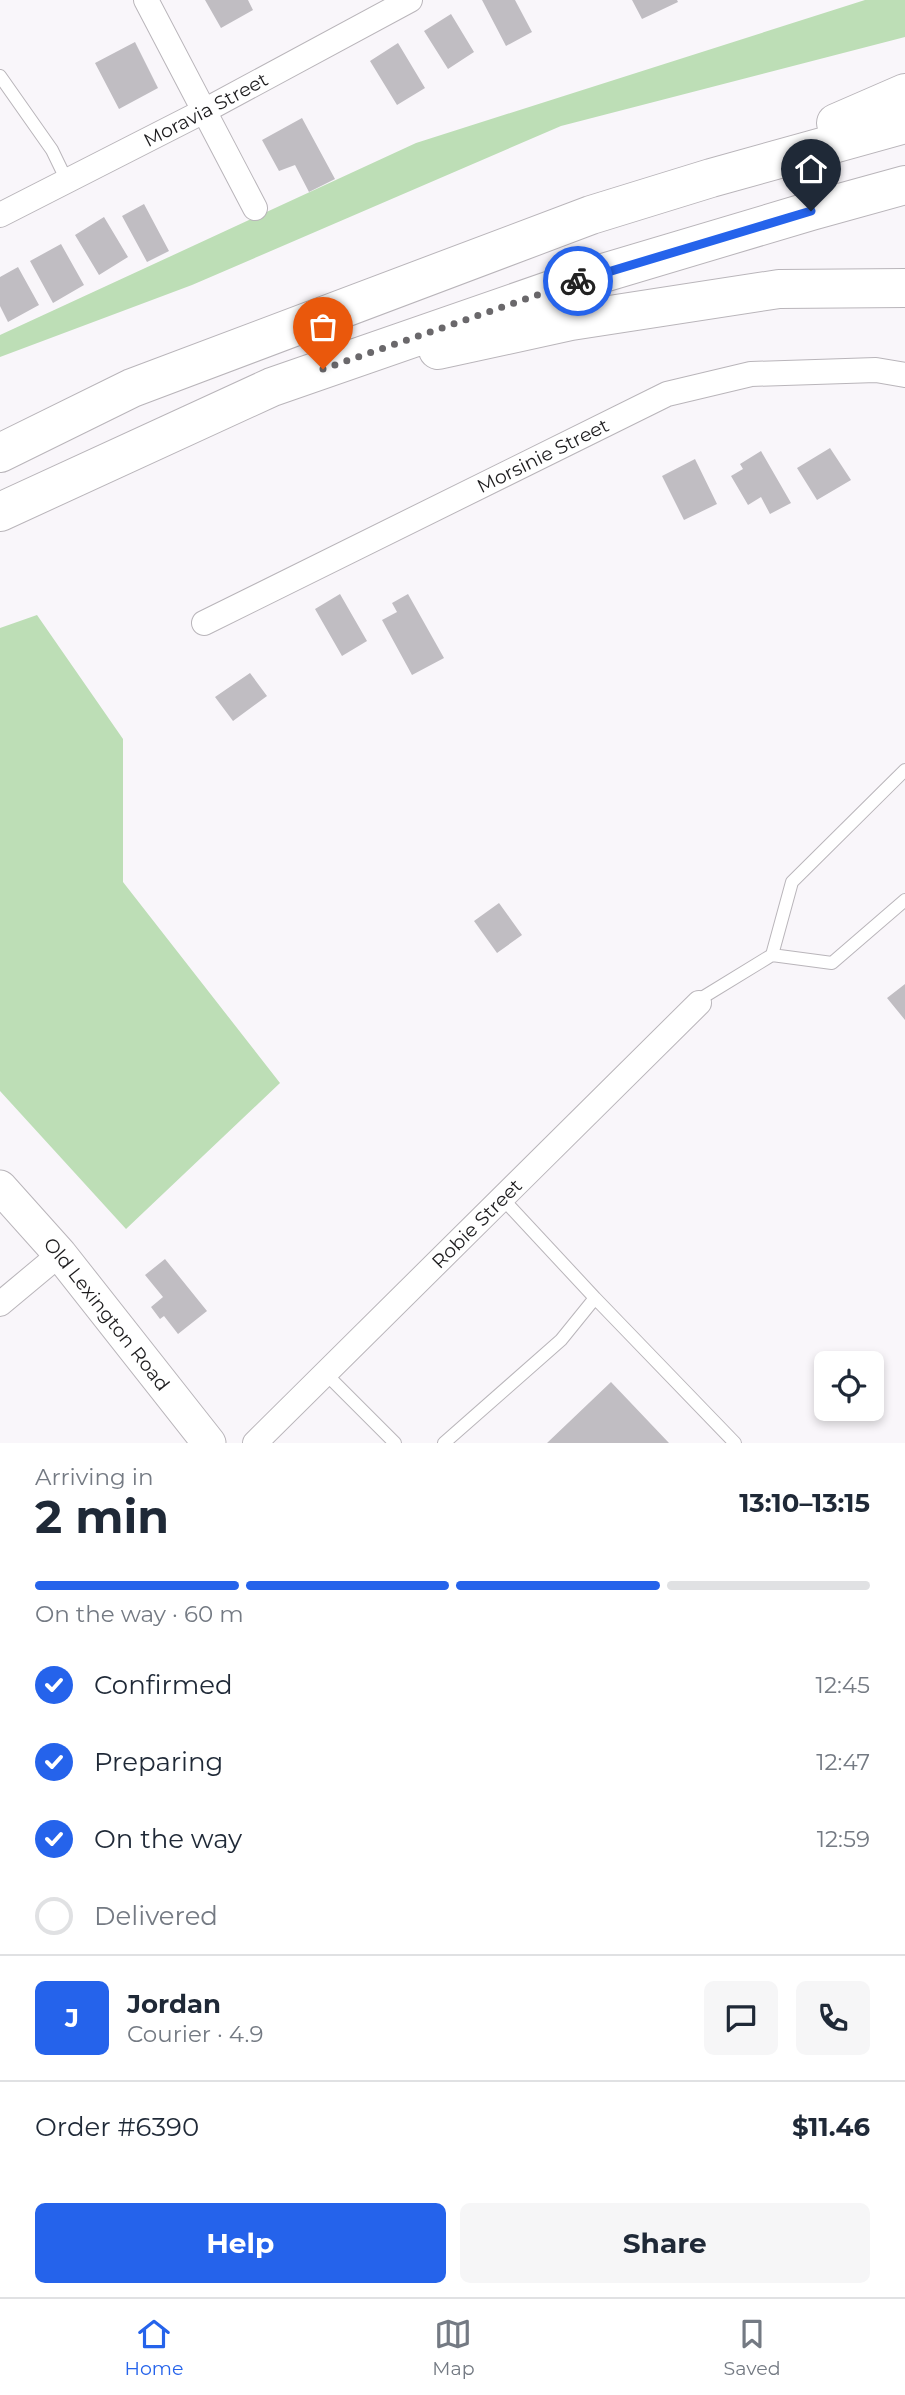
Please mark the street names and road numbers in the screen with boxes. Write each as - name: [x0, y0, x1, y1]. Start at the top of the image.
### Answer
- street label: Moravia Street: [140, 67, 272, 151]
- street label: Morsinie Street: [473, 413, 613, 498]
- street label: Robie Street: [427, 1174, 527, 1273]
- street label: Old Lexington Road: [39, 1233, 175, 1395]

